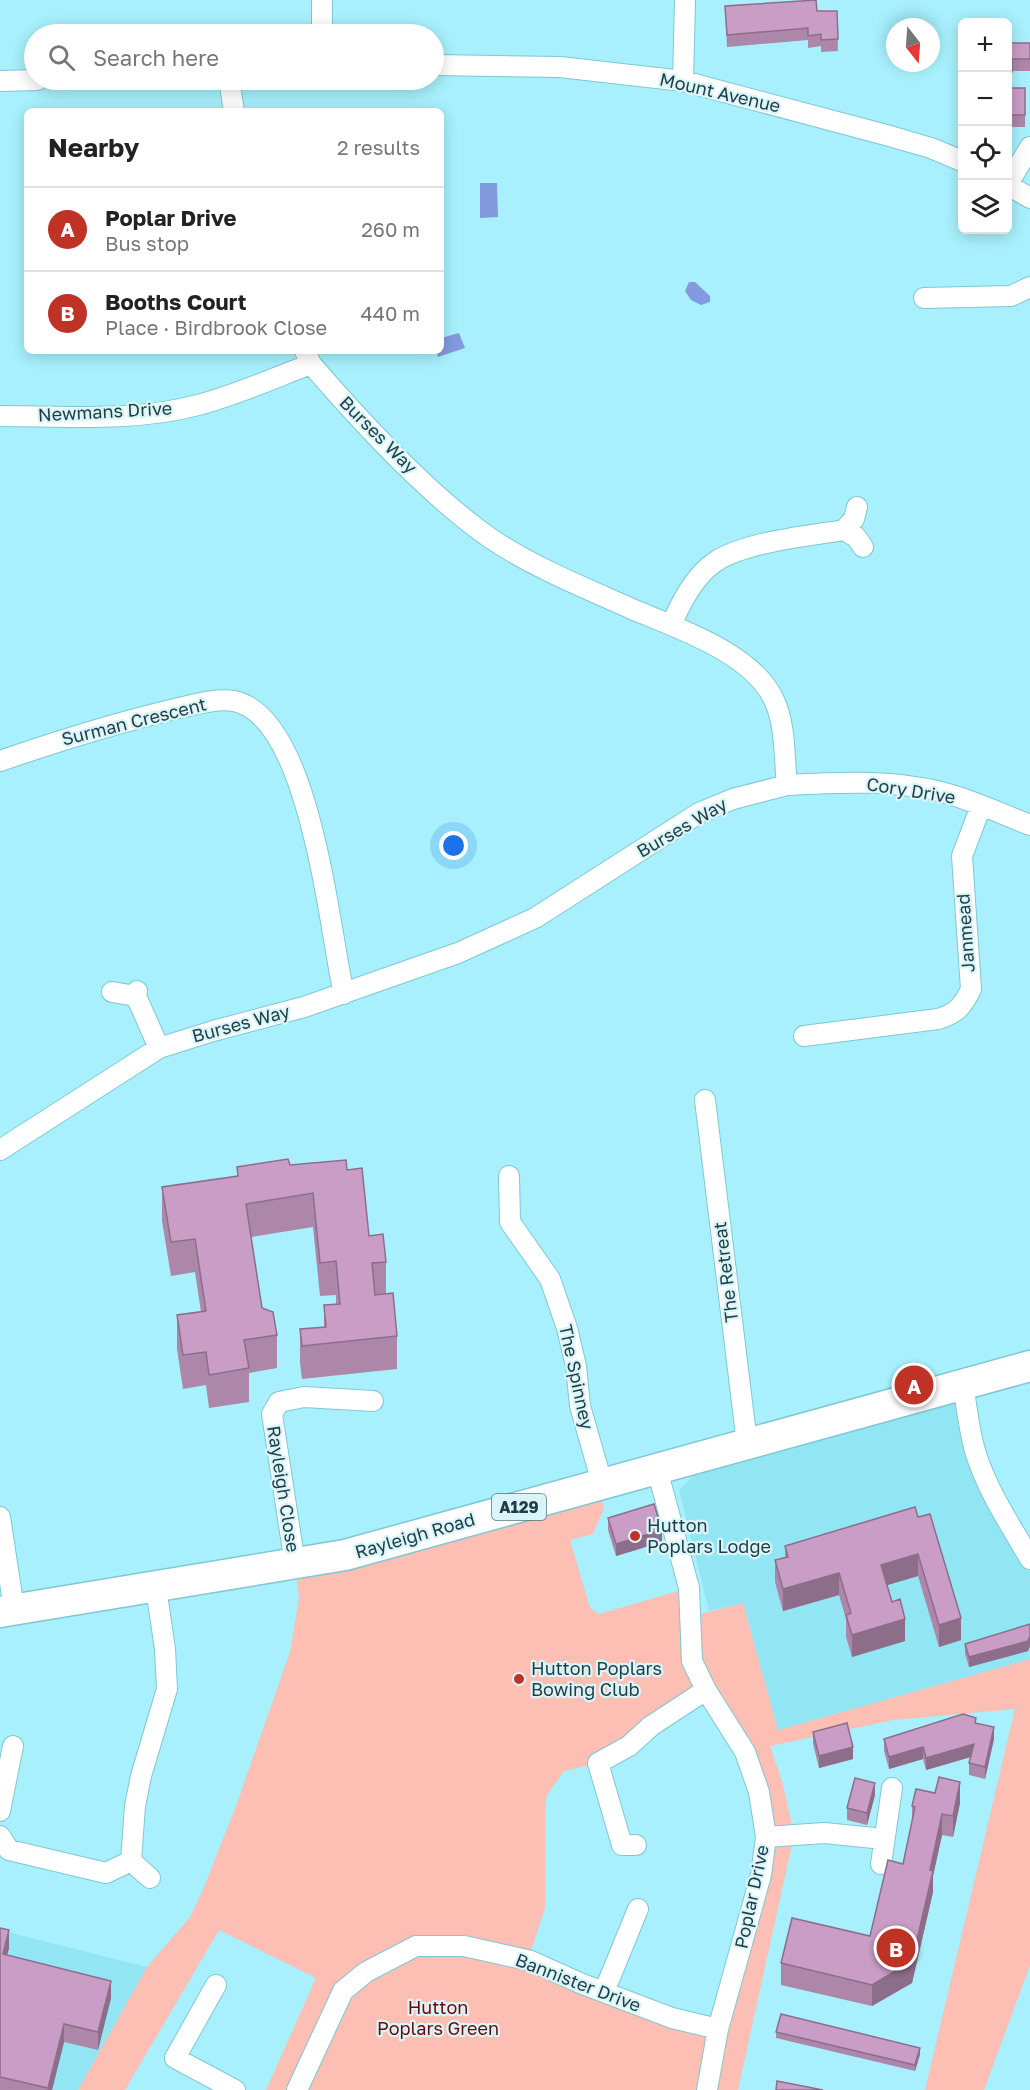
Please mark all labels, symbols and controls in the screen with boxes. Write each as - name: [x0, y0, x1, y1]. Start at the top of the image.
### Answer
- north arrow: [886, 18, 940, 72]
- map controls: [958, 18, 1012, 234]
- button: +: [958, 18, 1012, 72]
- search box: [24, 24, 444, 90]
- icon: search: [45, 41, 78, 74]
- text: Search here: [93, 44, 219, 71]
- street label: Mount Avenue: [658, 67, 783, 117]
- button: −: [958, 72, 1012, 126]
- button: locate: [958, 126, 1012, 180]
- text: Nearby: [48, 132, 139, 163]
- text: 2 results: [337, 135, 420, 159]
- button: layers: [958, 180, 1012, 234]
- text: Poplar Drive: [105, 204, 237, 231]
- text: A: [60, 217, 75, 241]
- text: 260 m: [361, 217, 420, 241]
- text: Bus stop: [105, 231, 189, 255]
- text: Booths Court: [105, 288, 246, 315]
- text: B: [60, 301, 75, 325]
- text: 440 m: [361, 301, 420, 325]
- text: Place · Birdbrook Close: [105, 315, 327, 339]
- street label: Burses Way: [335, 391, 422, 478]
- street label: Newmans Drive: [37, 397, 173, 426]
- street label: Surman Crescent: [59, 692, 208, 750]
- street label: Cory Drive: [865, 772, 957, 808]
- street label: Burses Way: [633, 792, 730, 862]
- your location: [439, 831, 468, 860]
- street label: Janmead: [951, 893, 979, 973]
- street label: Burses Way: [189, 999, 292, 1047]
- street label: The Retreat: [708, 1220, 742, 1324]
- street label: The Spinney: [555, 1322, 599, 1431]
- pin: A: [894, 1362, 934, 1408]
- street label: Rayleigh Close: [263, 1424, 305, 1554]
- road number: A129: [492, 1494, 546, 1520]
- street label: Rayleigh Road: [352, 1507, 477, 1563]
- place label: Hutton Poplars Lodge: [647, 1514, 771, 1557]
- marker: Hutton Poplars Lodge: [628, 1529, 642, 1543]
- place label: Hutton Poplars Bowing Club: [531, 1657, 662, 1700]
- marker: Hutton Poplars Bowing Club: [512, 1672, 526, 1686]
- street label: Poplar Drive: [729, 1843, 773, 1951]
- pin: B: [876, 1926, 916, 1970]
- street label: Bannister Drive: [513, 1948, 644, 2016]
- park label: Hutton Poplars Green: [377, 1996, 499, 2039]

